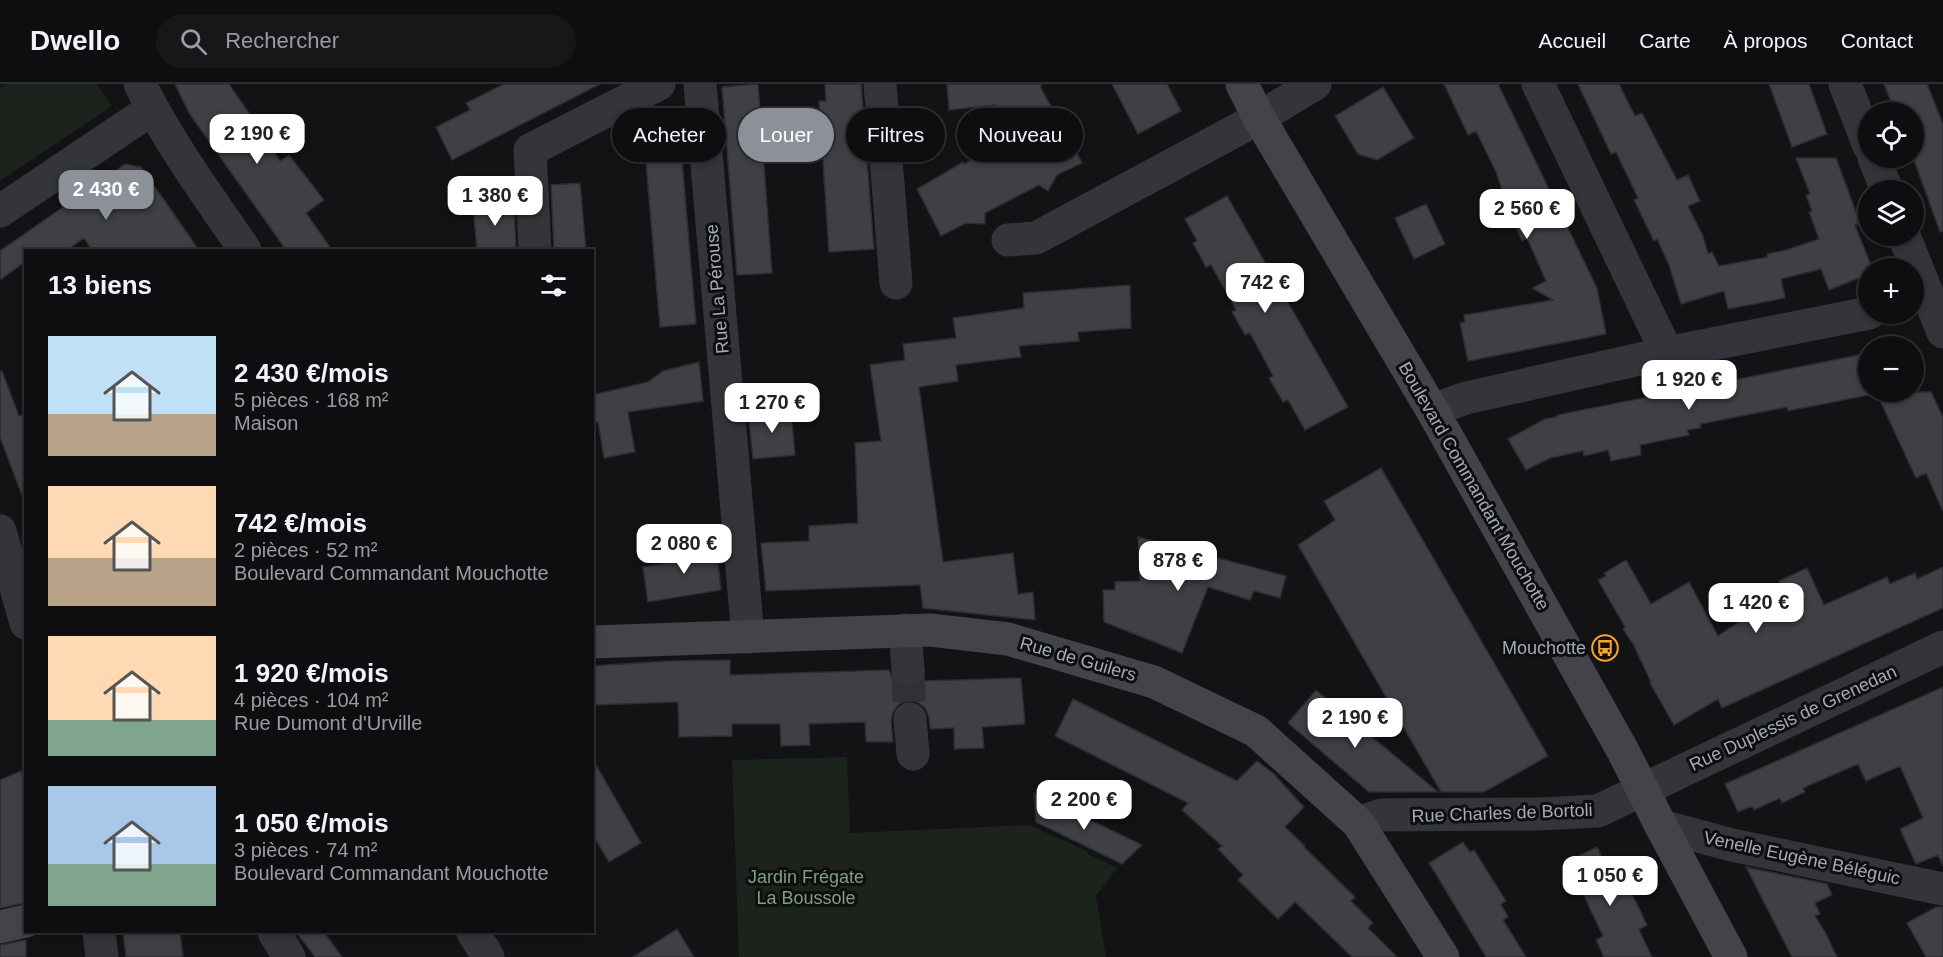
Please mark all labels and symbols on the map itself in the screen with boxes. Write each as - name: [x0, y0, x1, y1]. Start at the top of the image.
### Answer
- pin: 2 190 €: [202, 114, 312, 165]
- pin: 2 430 €: [51, 170, 161, 221]
- pin: 1 380 €: [440, 176, 550, 227]
- pin: 2 560 €: [1472, 189, 1582, 240]
- street label: Rue La Pérouse: [701, 223, 733, 355]
- pin: 742 €: [1223, 263, 1307, 314]
- street label: Boulevard Commandant Mouchotte: [1395, 358, 1553, 614]
- pin: 1 920 €: [1634, 360, 1744, 411]
- pin: 1 270 €: [717, 383, 827, 434]
- pin: 2 080 €: [629, 524, 739, 575]
- pin: 878 €: [1136, 541, 1220, 592]
- pin: 1 420 €: [1701, 583, 1811, 634]
- street label: Rue de Guilers: [1018, 633, 1138, 685]
- bus stop icon: Mouchotte: [1590, 633, 1620, 663]
- place label: Mouchotte: [1502, 638, 1586, 658]
- street label: Rue Duplessis de Grenedan: [1686, 661, 1900, 775]
- pin: 2 190 €: [1300, 698, 1410, 749]
- pin: 2 200 €: [1029, 780, 1139, 831]
- street label: Rue Charles de Bortoli: [1411, 800, 1593, 826]
- street label: Venelle Eugène Béléguic: [1702, 827, 1902, 889]
- pin: 1 050 €: [1555, 856, 1665, 907]
- park label: Jardin Frégate La Boussole: [748, 867, 864, 908]

